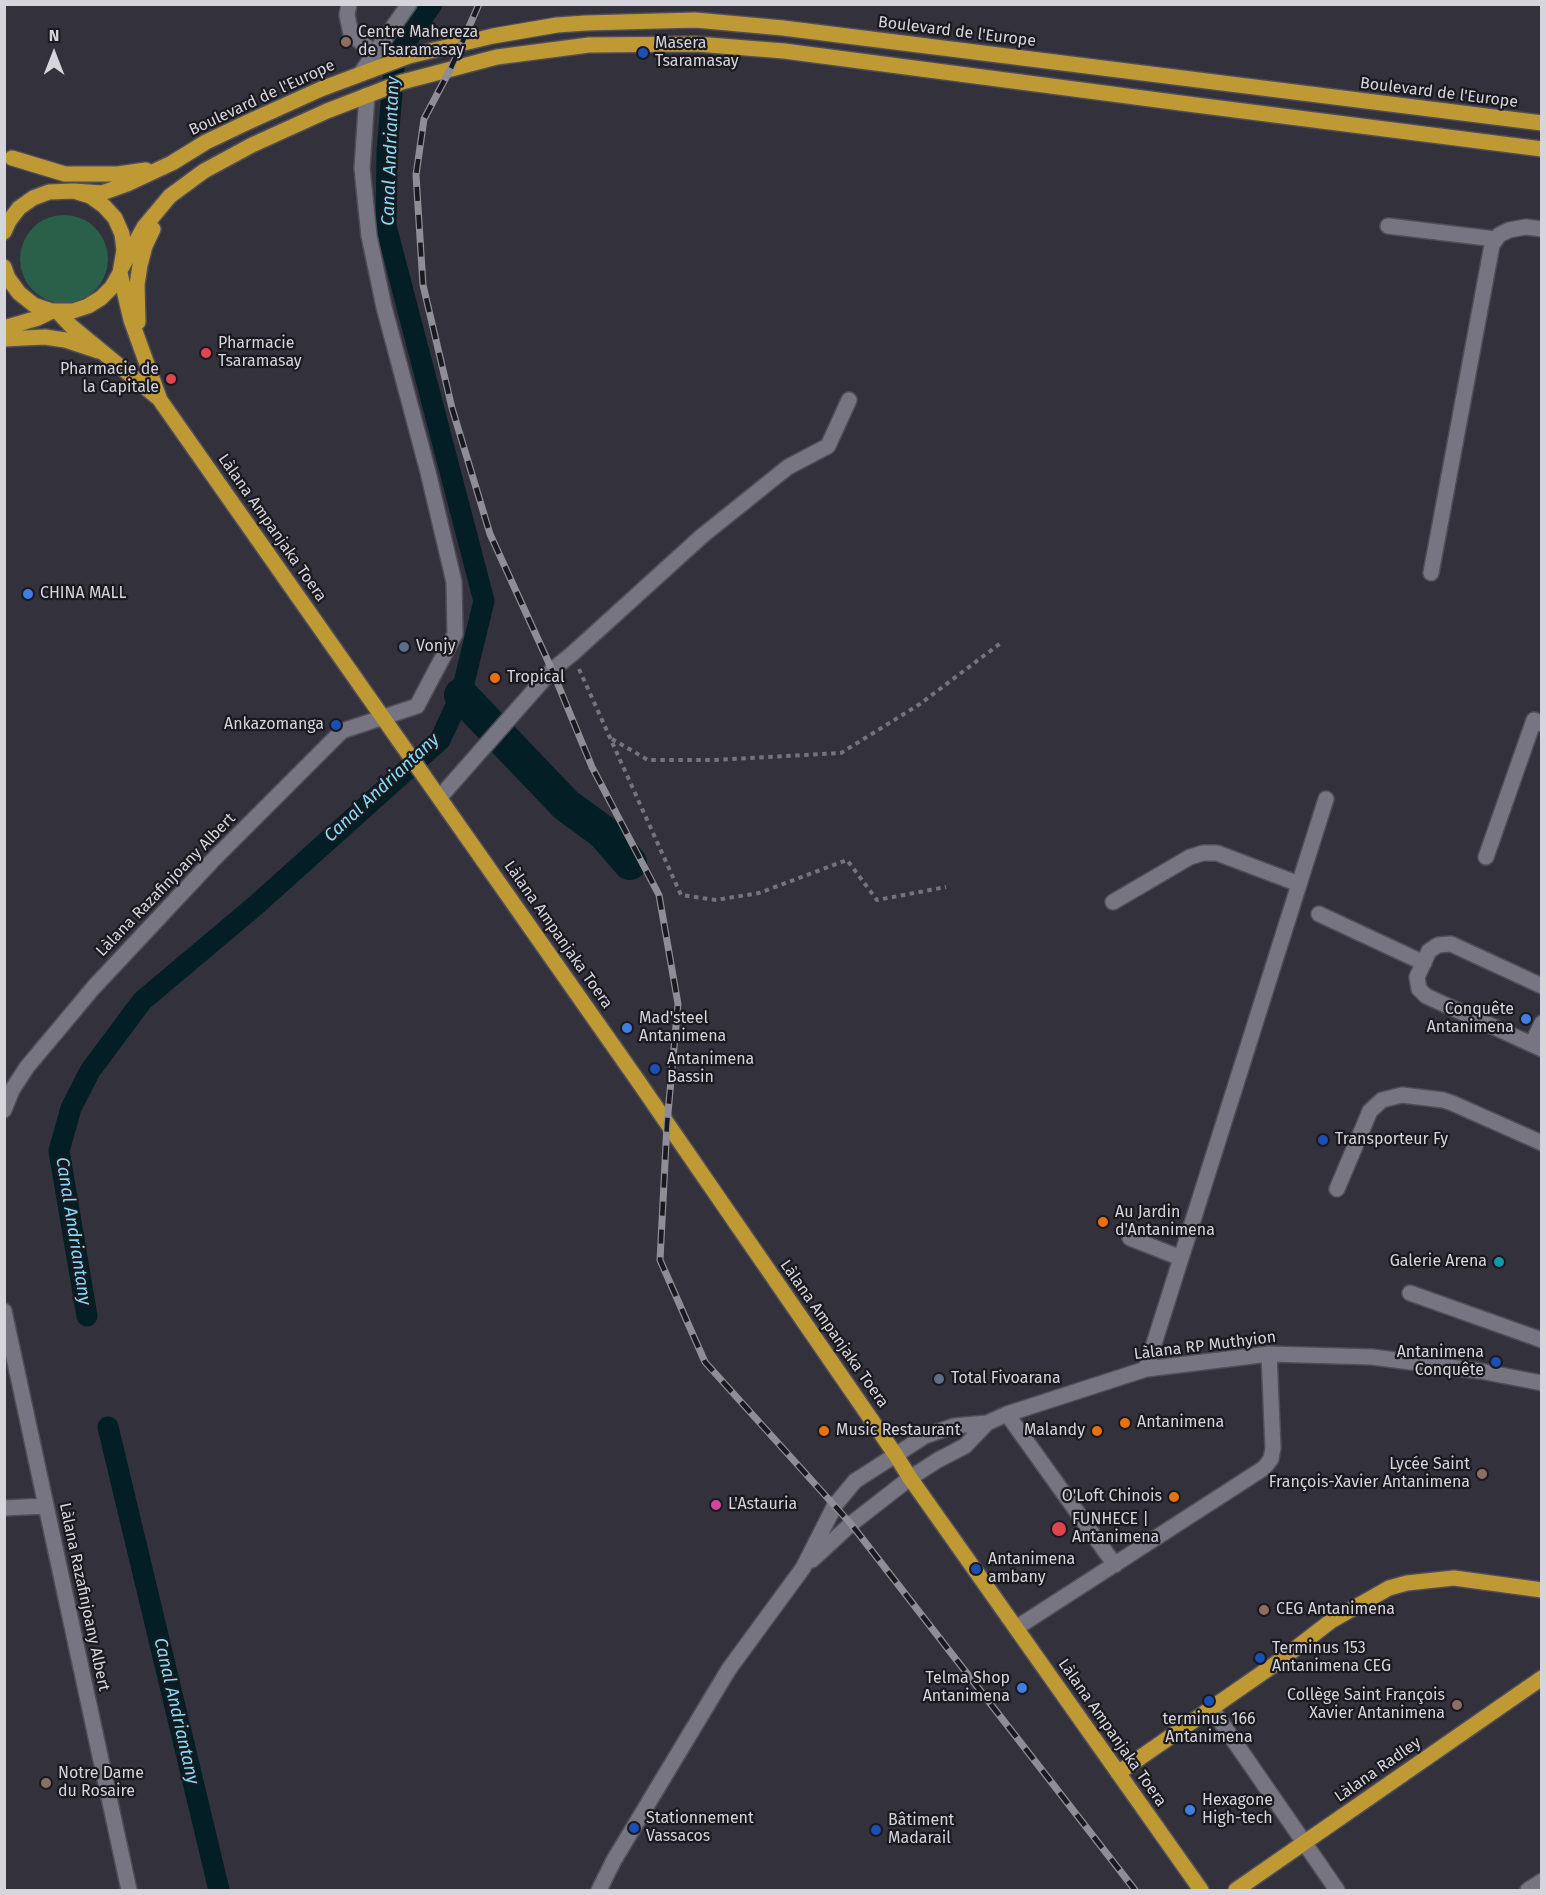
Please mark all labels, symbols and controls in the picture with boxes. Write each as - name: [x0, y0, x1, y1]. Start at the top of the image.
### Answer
- street label: Boulevard de l'Europe: [877, 13, 1037, 51]
- place label: Centre Mahereza de Tsaramasay: [358, 23, 478, 61]
- north arrow: [24, 24, 84, 84]
- text: N: [49, 26, 59, 45]
- place label: Masera Tsaramasay: [655, 34, 739, 72]
- marker: Centre Mahereza de Tsaramasay: [339, 35, 353, 49]
- marker: Masera Tsaramasay: [636, 46, 650, 60]
- street label: Boulevard de l'Europe: [186, 56, 338, 140]
- street label: Boulevard de l'Europe: [1359, 74, 1519, 112]
- water label: Canal Andriantany: [378, 76, 404, 226]
- place label: Pharmacie Tsaramasay: [218, 334, 302, 372]
- marker: Pharmacie Tsaramasay: [199, 346, 213, 360]
- place label: Pharmacie de la Capitale: [60, 360, 159, 398]
- marker: Pharmacie de la Capitale: [164, 372, 178, 386]
- street label: Làlana Ampanjaka Toera: [214, 450, 330, 606]
- place label: CHINA MALL: [40, 584, 126, 604]
- marker: CHINA MALL: [21, 587, 35, 601]
- place label: Vonjy: [416, 637, 456, 657]
- marker: Vonjy: [397, 640, 411, 654]
- place label: Tropical: [507, 668, 565, 688]
- marker: Tropical: [488, 671, 502, 685]
- place label: Ankazomanga: [224, 715, 324, 735]
- marker: Ankazomanga: [329, 718, 343, 732]
- water label: Canal Andriantany: [320, 729, 444, 847]
- street label: Làlana Razafinjoany Albert: [92, 809, 240, 961]
- street label: Làlana Ampanjaka Toera: [500, 857, 616, 1013]
- place label: Conquête Antanimena: [1427, 1000, 1514, 1038]
- place label: Mad'steel Antanimena: [639, 1009, 726, 1047]
- marker: Conquête Antanimena: [1519, 1012, 1533, 1026]
- marker: Mad'steel Antanimena: [620, 1021, 634, 1035]
- place label: Antanimena Bassin: [667, 1050, 754, 1088]
- marker: Antanimena Bassin: [648, 1062, 662, 1076]
- place label: Transporteur Fy: [1335, 1130, 1448, 1150]
- marker: Transporteur Fy: [1316, 1133, 1330, 1147]
- water label: Canal Andriantany: [51, 1155, 95, 1307]
- place label: Au Jardin d'Antanimena: [1115, 1203, 1215, 1241]
- marker: Au Jardin d'Antanimena: [1096, 1215, 1110, 1229]
- place label: Galerie Arena: [1390, 1252, 1487, 1272]
- marker: Galerie Arena: [1492, 1255, 1506, 1269]
- street label: Làlana Ampanjaka Toera: [776, 1256, 892, 1412]
- street label: Làlana RP Muthyion: [1133, 1328, 1277, 1364]
- place label: Antanimena Conquête: [1397, 1343, 1484, 1381]
- marker: Antanimena Conquête: [1489, 1355, 1503, 1369]
- place label: Total Fivoarana: [951, 1369, 1061, 1389]
- marker: Total Fivoarana: [932, 1372, 946, 1386]
- place label: Antanimena: [1137, 1413, 1224, 1433]
- marker: Antanimena: [1118, 1416, 1132, 1430]
- place label: Music Restaurant: [836, 1421, 960, 1441]
- place label: Malandy: [1024, 1421, 1085, 1441]
- marker: Music Restaurant: [817, 1424, 831, 1438]
- marker: Malandy: [1090, 1424, 1104, 1438]
- place label: Lycée Saint François-Xavier Antanimena: [1269, 1455, 1470, 1493]
- marker: Lycée Saint François-Xavier Antanimena: [1475, 1467, 1489, 1481]
- place label: O'Loft Chinois: [1062, 1487, 1162, 1507]
- marker: O'Loft Chinois: [1167, 1490, 1181, 1504]
- place label: L'Astauria: [728, 1495, 797, 1515]
- marker: L'Astauria: [709, 1498, 723, 1512]
- street label: Làlana Razafinjoany Albert: [55, 1501, 113, 1693]
- place label: FUNHECE | Antanimena: [1072, 1510, 1159, 1548]
- marker: FUNHECE | Antanimena: [1050, 1520, 1068, 1538]
- place label: Antanimena ambany: [988, 1550, 1075, 1588]
- marker: Antanimena ambany: [969, 1562, 983, 1576]
- place label: CEG Antanimena: [1276, 1600, 1395, 1620]
- marker: CEG Antanimena: [1257, 1603, 1271, 1617]
- water label: Canal Andriantany: [149, 1636, 203, 1786]
- place label: Terminus 153 Antanimena CEG: [1272, 1639, 1391, 1677]
- marker: Terminus 153 Antanimena CEG: [1253, 1651, 1267, 1665]
- street label: Làlana Ampanjaka Toera: [1054, 1655, 1170, 1811]
- place label: Telma Shop Antanimena: [923, 1669, 1010, 1707]
- marker: Telma Shop Antanimena: [1015, 1681, 1029, 1695]
- place label: Collège Saint François Xavier Antanimena: [1287, 1686, 1445, 1724]
- marker: terminus 166 Antanimena: [1202, 1694, 1216, 1708]
- marker: Collège Saint François Xavier Antanimena: [1450, 1698, 1464, 1712]
- place label: terminus 166 Antanimena: [1162, 1710, 1256, 1748]
- street label: Làlana Radley: [1331, 1733, 1425, 1807]
- place label: Notre Dame du Rosaire: [58, 1764, 144, 1802]
- marker: Notre Dame du Rosaire: [39, 1776, 53, 1790]
- place label: Hexagone High-tech: [1202, 1791, 1273, 1829]
- marker: Hexagone High-tech: [1183, 1803, 1197, 1817]
- place label: Stationnement Vassacos: [646, 1809, 754, 1847]
- place label: Bâtiment Madarail: [888, 1811, 954, 1849]
- marker: Stationnement Vassacos: [627, 1821, 641, 1835]
- marker: Bâtiment Madarail: [869, 1823, 883, 1837]

